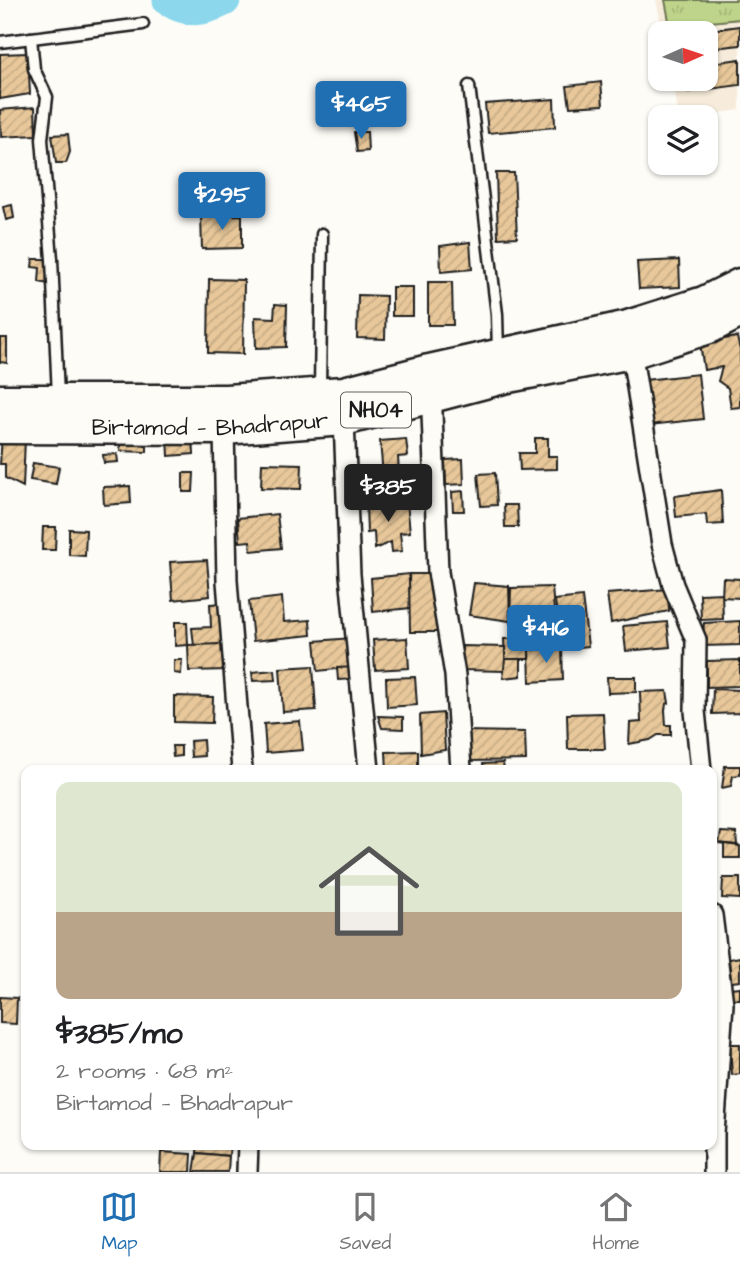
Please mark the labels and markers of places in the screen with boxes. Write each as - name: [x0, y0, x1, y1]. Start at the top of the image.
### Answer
- pin: $465: [320, 82, 402, 141]
- pin: $295: [181, 173, 263, 232]
- pin: $385: [347, 464, 429, 524]
- pin: $416: [505, 606, 587, 665]

